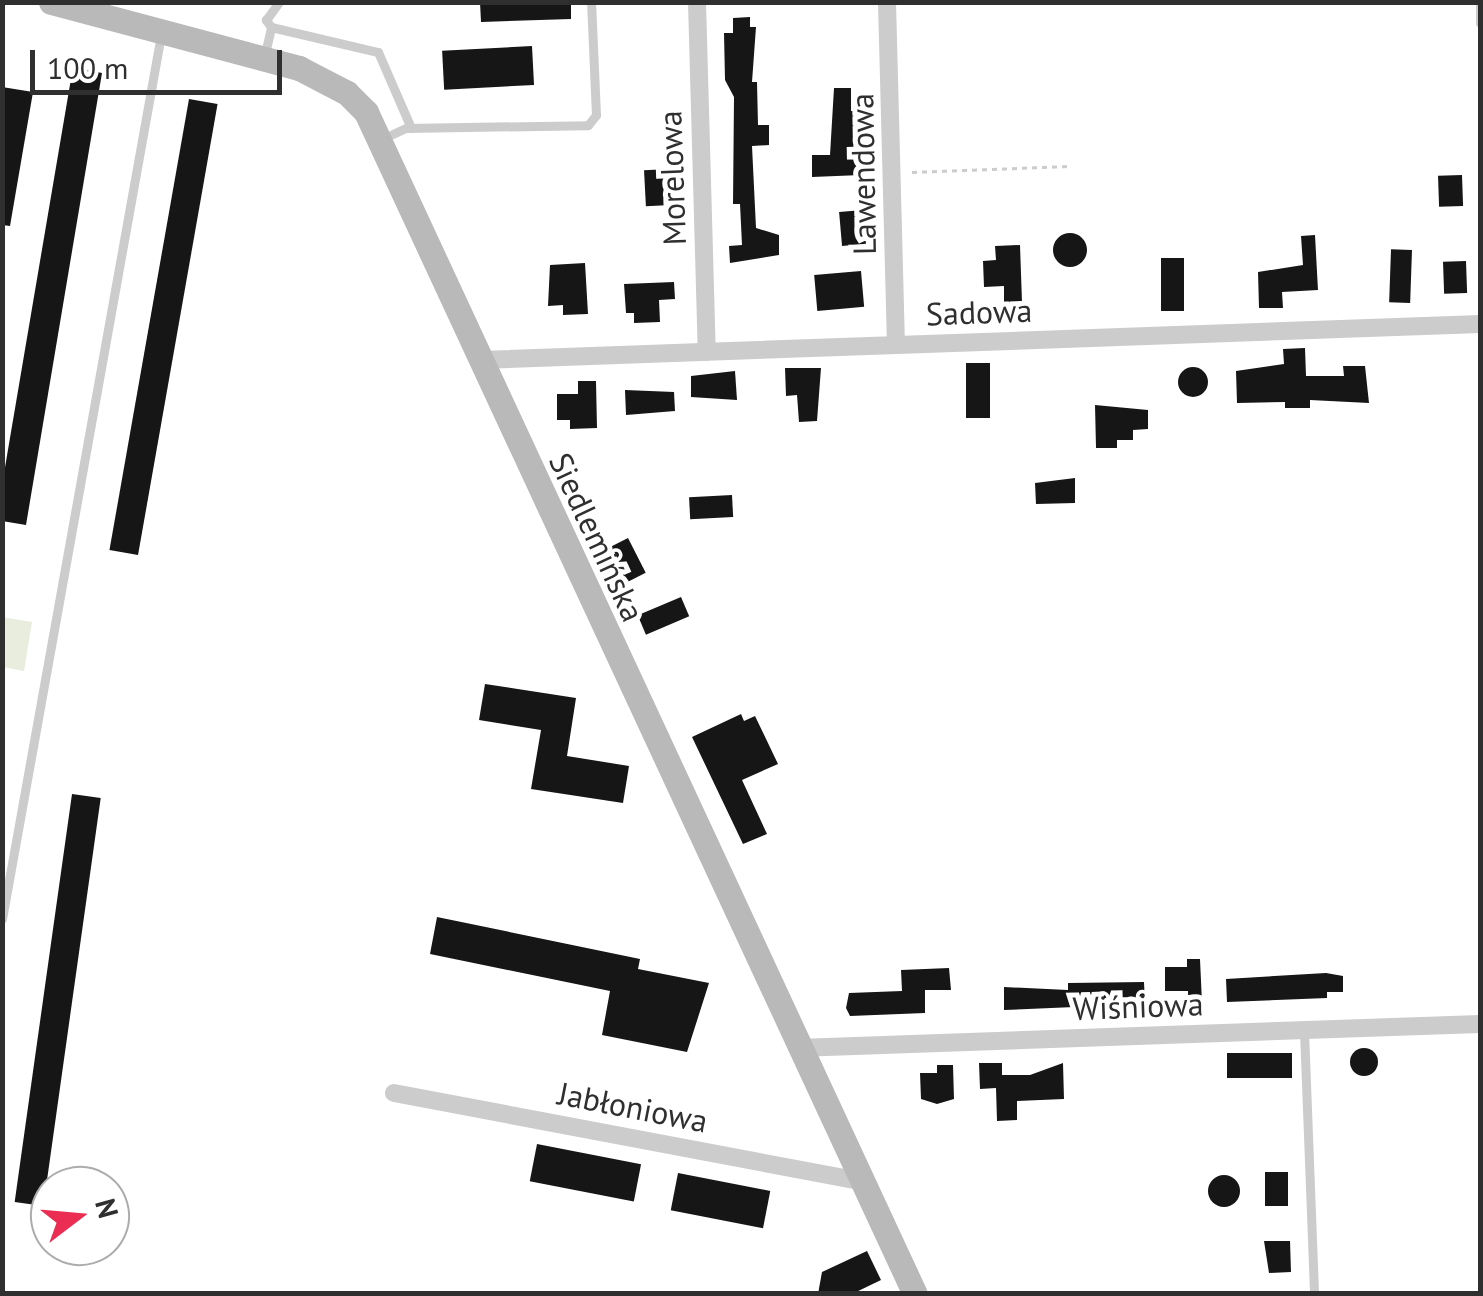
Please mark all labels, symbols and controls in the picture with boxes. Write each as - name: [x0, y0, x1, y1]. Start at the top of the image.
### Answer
- scale bar: [35, 30, 288, 92]
- text: 100 m: [47, 48, 128, 87]
- street label: Lawendowa: [842, 93, 884, 255]
- street label: Morelowa: [650, 110, 694, 246]
- street label: Sadowa: [925, 291, 1033, 333]
- street label: Siedlemińska: [541, 447, 653, 627]
- street label: Wiśniowa: [1072, 985, 1204, 1027]
- street label: Jabłoniowa: [555, 1074, 711, 1140]
- north arrow: [30, 1166, 130, 1266]
- text: N: [87, 1194, 128, 1222]

